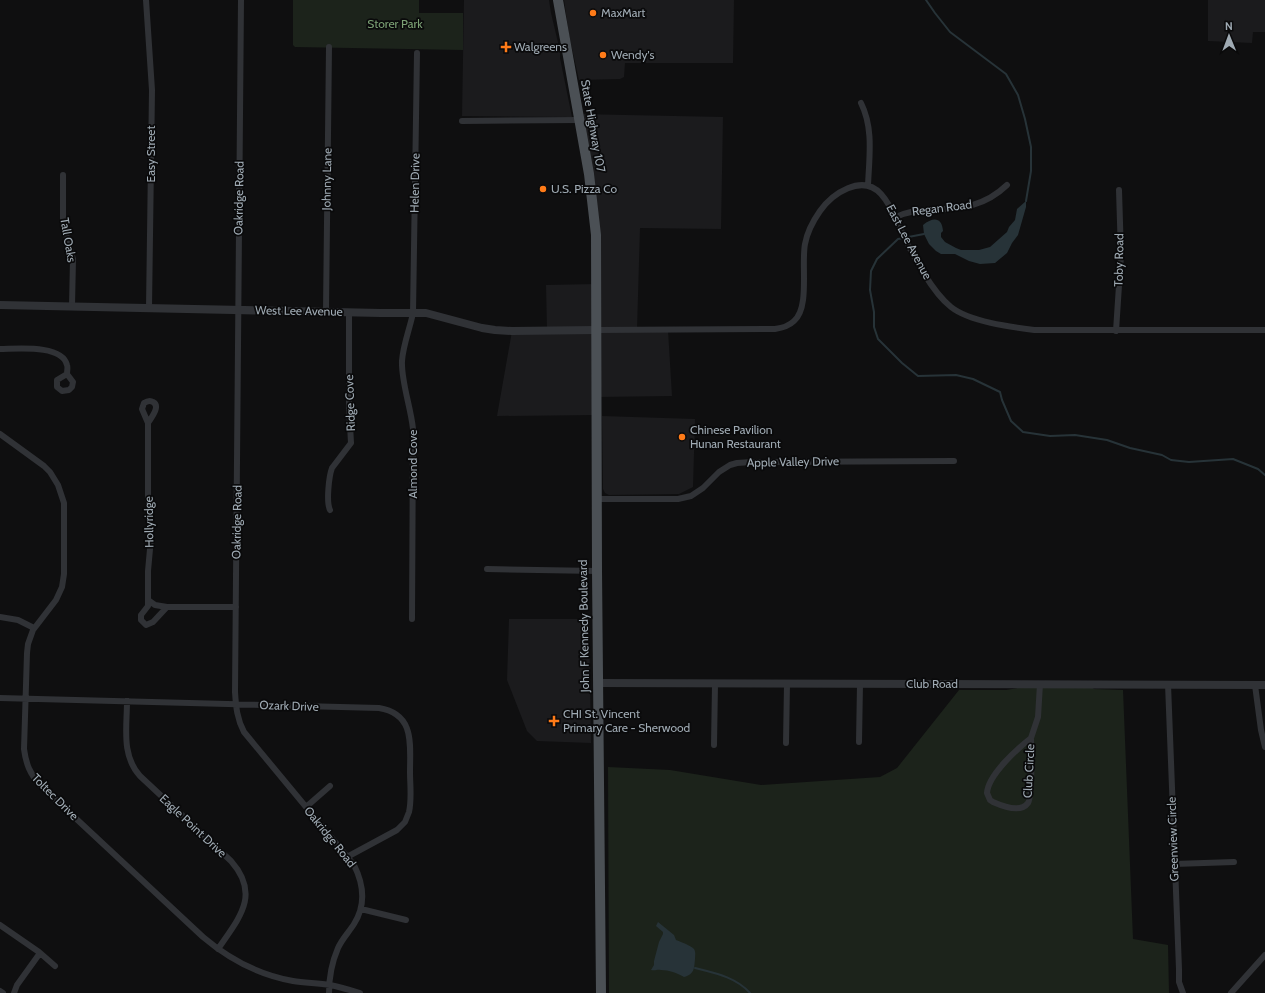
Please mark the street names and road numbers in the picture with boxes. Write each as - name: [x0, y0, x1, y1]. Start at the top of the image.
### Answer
- street label: State Highway 107: [578, 78, 609, 173]
- street label: Easy Street: [143, 126, 158, 182]
- street label: Johnny Lane: [318, 148, 335, 211]
- street label: Helen Drive: [406, 153, 423, 213]
- street label: Oakridge Road: [230, 161, 247, 235]
- street label: Regan Road: [911, 196, 973, 219]
- street label: East Lee Avenue: [883, 202, 936, 282]
- street label: Tall Oaks: [57, 216, 80, 263]
- street label: Toby Road: [1111, 233, 1126, 287]
- street label: West Lee Avenue: [255, 302, 343, 319]
- street label: Ridge Cove: [341, 374, 358, 432]
- street label: Almond Cove: [405, 430, 420, 499]
- street label: Apple Valley Drive: [747, 453, 839, 470]
- street label: Oakridge Road: [228, 485, 245, 559]
- street label: Hollyridge: [141, 496, 156, 548]
- street label: John F Kennedy Boulevard: [575, 560, 592, 693]
- street label: Club Road: [906, 676, 958, 691]
- street label: Ozark Drive: [259, 697, 319, 714]
- street label: Club Circle: [1020, 744, 1037, 798]
- street label: Toltec Drive: [29, 770, 82, 823]
- street label: Eagle Point Drive: [157, 791, 230, 860]
- street label: Greenview Circle: [1164, 796, 1181, 882]
- street label: Oakridge Road: [301, 803, 360, 870]

